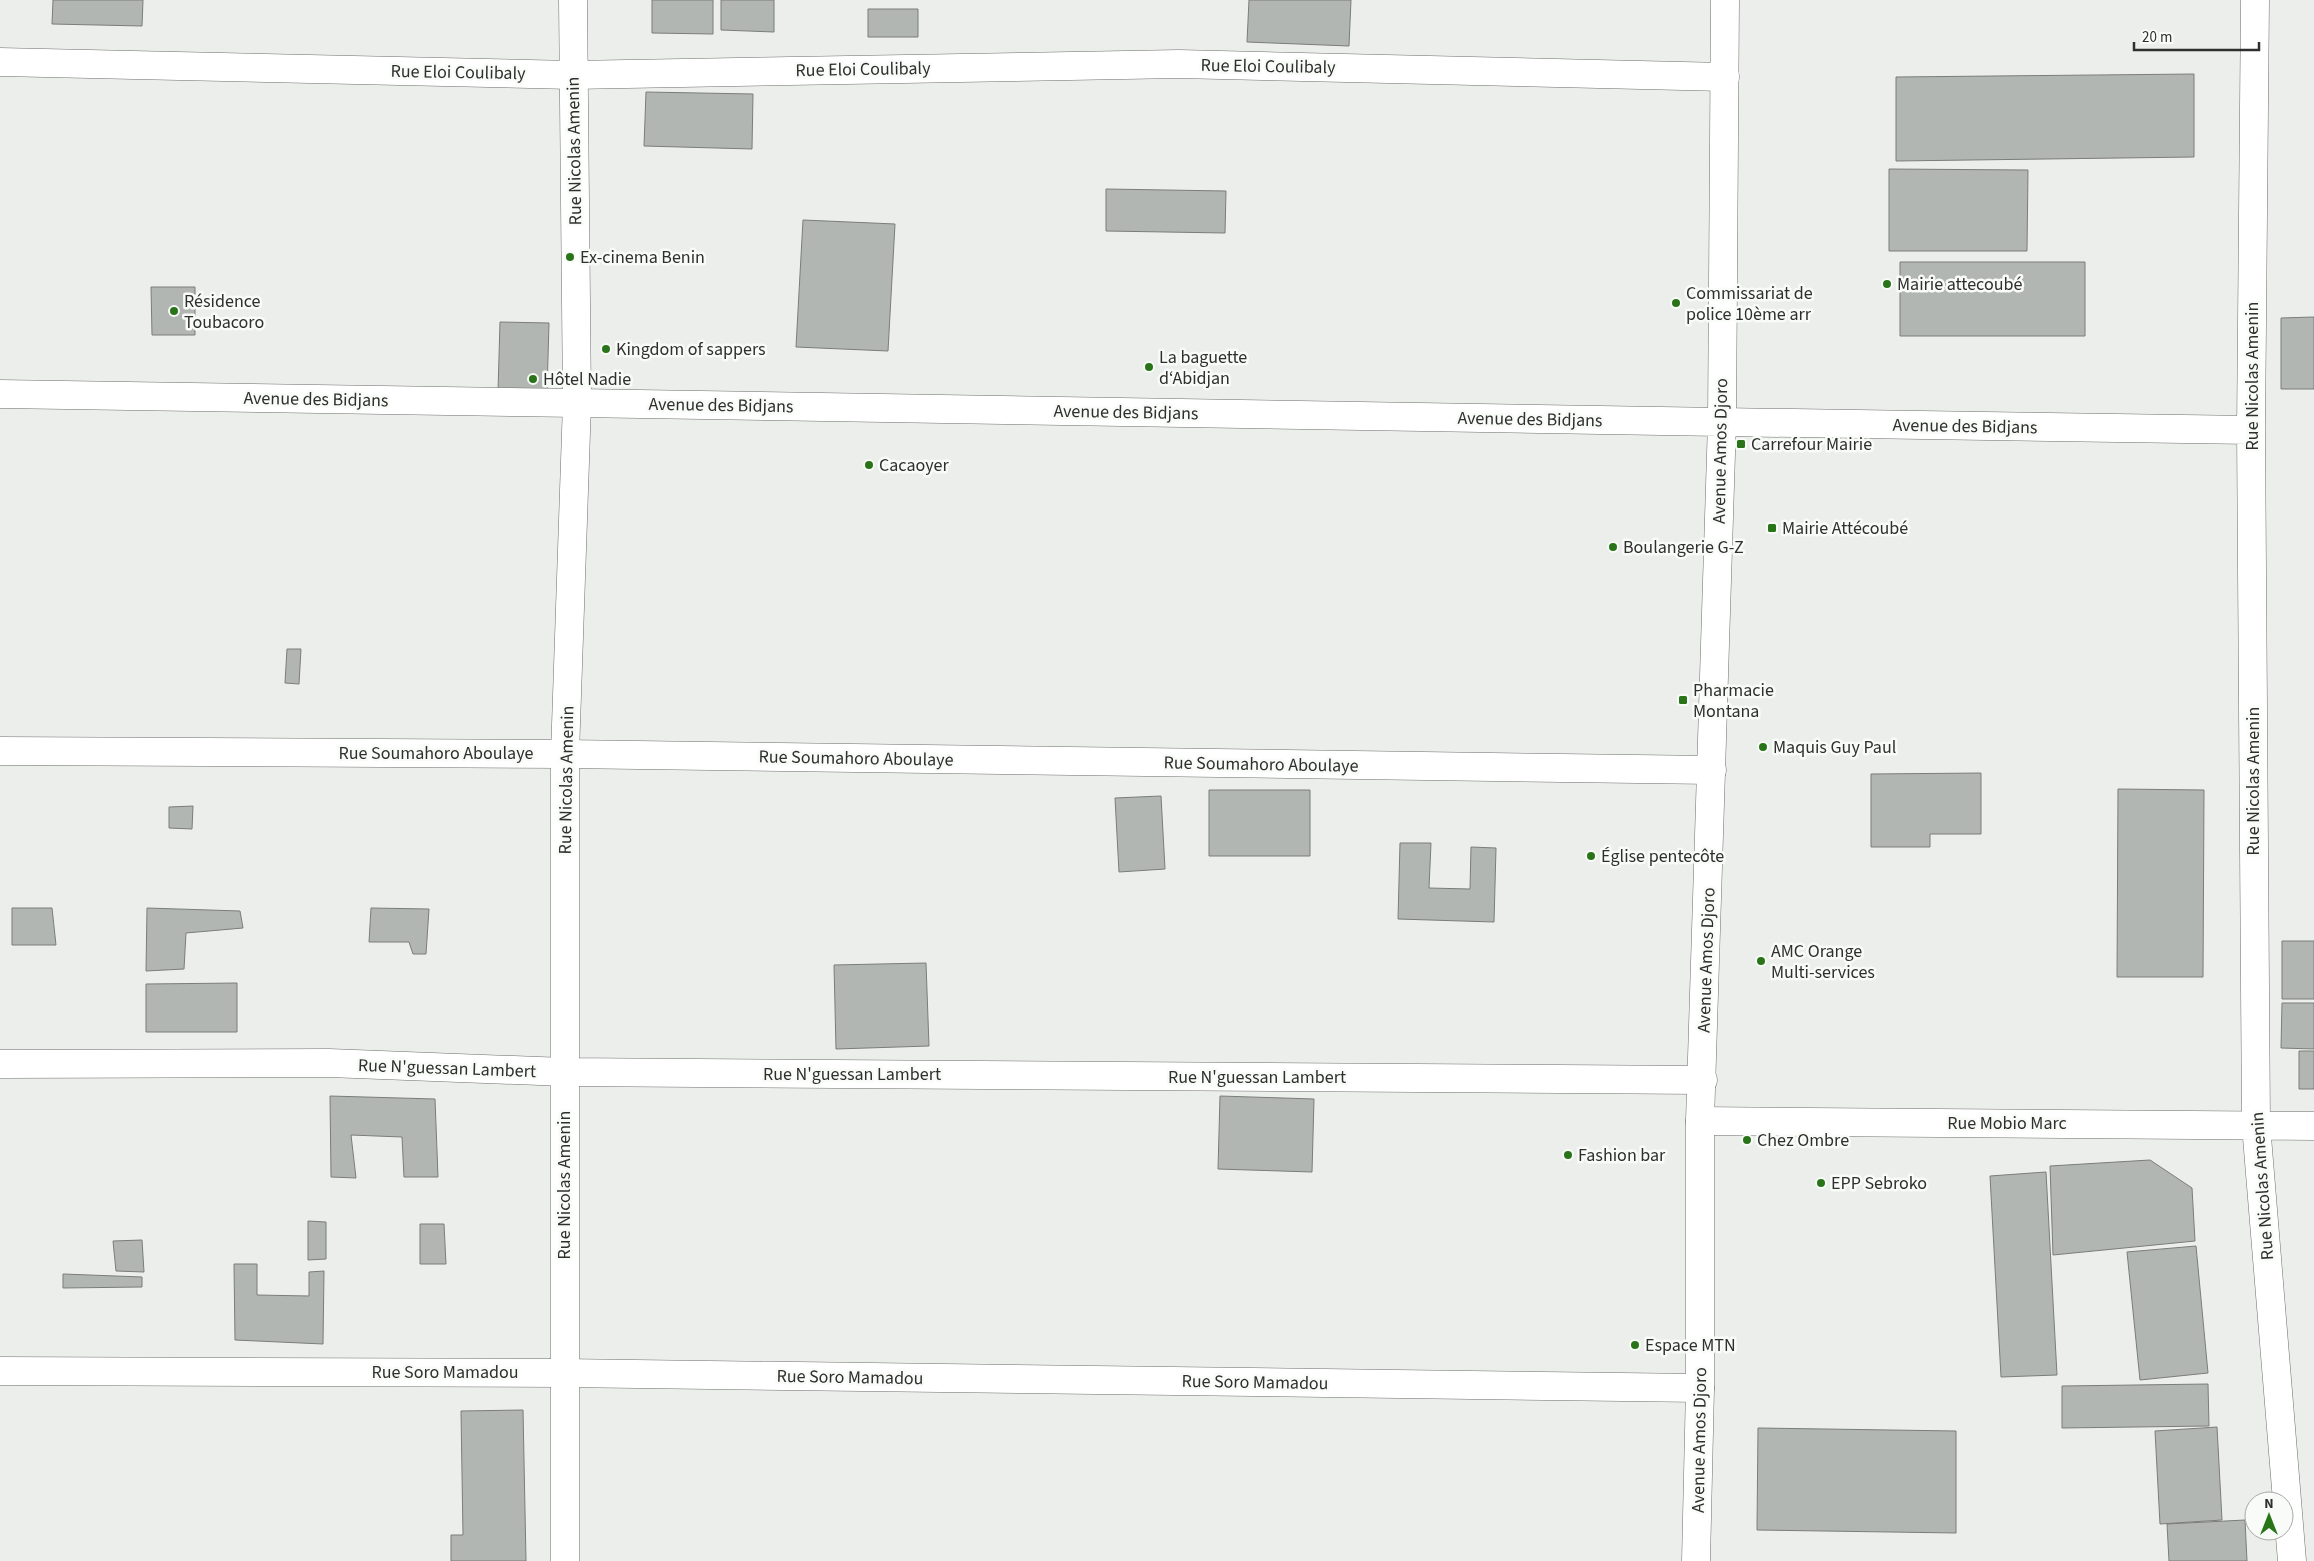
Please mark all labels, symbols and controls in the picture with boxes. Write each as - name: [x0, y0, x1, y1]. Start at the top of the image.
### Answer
- scale bar: [2134, 20, 2259, 52]
- text: 20 m: [2142, 27, 2172, 48]
- street label: Rue Eloi Coulibaly: [1200, 53, 1336, 80]
- street label: Rue Eloi Coulibaly: [795, 56, 931, 83]
- street label: Rue Eloi Coulibaly: [390, 59, 526, 86]
- street label: Rue Nicolas Amenin: [561, 76, 588, 226]
- place label: Ex-cinema Benin: [580, 245, 705, 270]
- marker: Ex-cinema Benin: [564, 251, 576, 263]
- place label: Mairie attecoubé: [1897, 272, 2022, 297]
- marker: Mairie attecoubé: [1881, 278, 1893, 290]
- place label: Commissariat de police 10ème arr: [1686, 281, 1813, 327]
- place label: Résidence Toubacoro: [184, 289, 264, 335]
- marker: Commissariat de police 10ème arr: [1670, 297, 1682, 309]
- street label: Rue Nicolas Amenin: [2240, 302, 2265, 450]
- marker: Résidence Toubacoro: [168, 305, 180, 317]
- place label: Kingdom of sappers: [616, 337, 766, 362]
- marker: Kingdom of sappers: [600, 343, 612, 355]
- place label: La baguette d‘Abidjan: [1159, 345, 1247, 391]
- marker: La baguette d‘Abidjan: [1143, 361, 1155, 373]
- place label: Hôtel Nadie: [543, 367, 631, 392]
- marker: Hôtel Nadie: [527, 373, 539, 385]
- street label: Avenue Amos Djoro: [1707, 378, 1734, 524]
- street label: Avenue des Bidjans: [243, 386, 389, 413]
- street label: Avenue des Bidjans: [648, 392, 794, 419]
- street label: Avenue des Bidjans: [1053, 399, 1199, 426]
- street label: Avenue des Bidjans: [1457, 406, 1603, 433]
- street label: Avenue des Bidjans: [1892, 413, 2038, 440]
- place label: Carrefour Mairie: [1751, 432, 1872, 457]
- marker: Carrefour Mairie: [1735, 438, 1747, 450]
- place label: Cacaoyer: [879, 453, 949, 478]
- marker: Cacaoyer: [863, 459, 875, 471]
- place label: Mairie Attécoubé: [1782, 516, 1908, 541]
- marker: Mairie Attécoubé: [1766, 522, 1778, 534]
- place label: Boulangerie G-Z: [1623, 535, 1744, 560]
- marker: Boulangerie G-Z: [1607, 541, 1619, 553]
- place label: Pharmacie Montana: [1693, 678, 1774, 724]
- marker: Pharmacie Montana: [1677, 694, 1689, 706]
- street label: Rue Nicolas Amenin: [553, 705, 580, 855]
- street label: Rue Nicolas Amenin: [2241, 707, 2266, 855]
- place label: Maquis Guy Paul: [1773, 735, 1896, 760]
- street label: Rue Soumahoro Aboulaye: [339, 741, 534, 766]
- marker: Maquis Guy Paul: [1757, 741, 1769, 753]
- street label: Rue Soumahoro Aboulaye: [758, 744, 954, 773]
- street label: Rue Soumahoro Aboulaye: [1163, 750, 1359, 779]
- place label: Église pentecôte: [1601, 844, 1724, 869]
- marker: Église pentecôte: [1585, 850, 1597, 862]
- street label: Avenue Amos Djoro: [1691, 887, 1722, 1033]
- place label: AMC Orange Multi-services: [1771, 939, 1875, 985]
- marker: AMC Orange Multi-services: [1755, 955, 1767, 967]
- street label: Rue N'guessan Lambert: [358, 1053, 536, 1084]
- street label: Rue N'guessan Lambert: [763, 1062, 941, 1087]
- street label: Rue N'guessan Lambert: [1168, 1065, 1346, 1090]
- street label: Rue Nicolas Amenin: [552, 1111, 577, 1259]
- street label: Rue Mobio Marc: [1947, 1111, 2067, 1136]
- street label: Rue Nicolas Amenin: [2245, 1111, 2280, 1261]
- place label: Chez Ombre: [1757, 1128, 1849, 1153]
- marker: Chez Ombre: [1741, 1134, 1753, 1146]
- place label: Fashion bar: [1578, 1143, 1666, 1168]
- marker: Fashion bar: [1562, 1149, 1574, 1161]
- place label: EPP Sebroko: [1831, 1171, 1927, 1196]
- marker: EPP Sebroko: [1815, 1177, 1827, 1189]
- place label: Espace MTN: [1645, 1333, 1736, 1358]
- marker: Espace MTN: [1629, 1339, 1641, 1351]
- street label: Rue Soro Mamadou: [371, 1360, 519, 1385]
- street label: Rue Soro Mamadou: [776, 1364, 924, 1391]
- street label: Avenue Amos Djoro: [1686, 1367, 1713, 1513]
- street label: Rue Soro Mamadou: [1181, 1369, 1329, 1396]
- north arrow: [2244, 1491, 2294, 1541]
- text: N: [2264, 1494, 2274, 1514]

